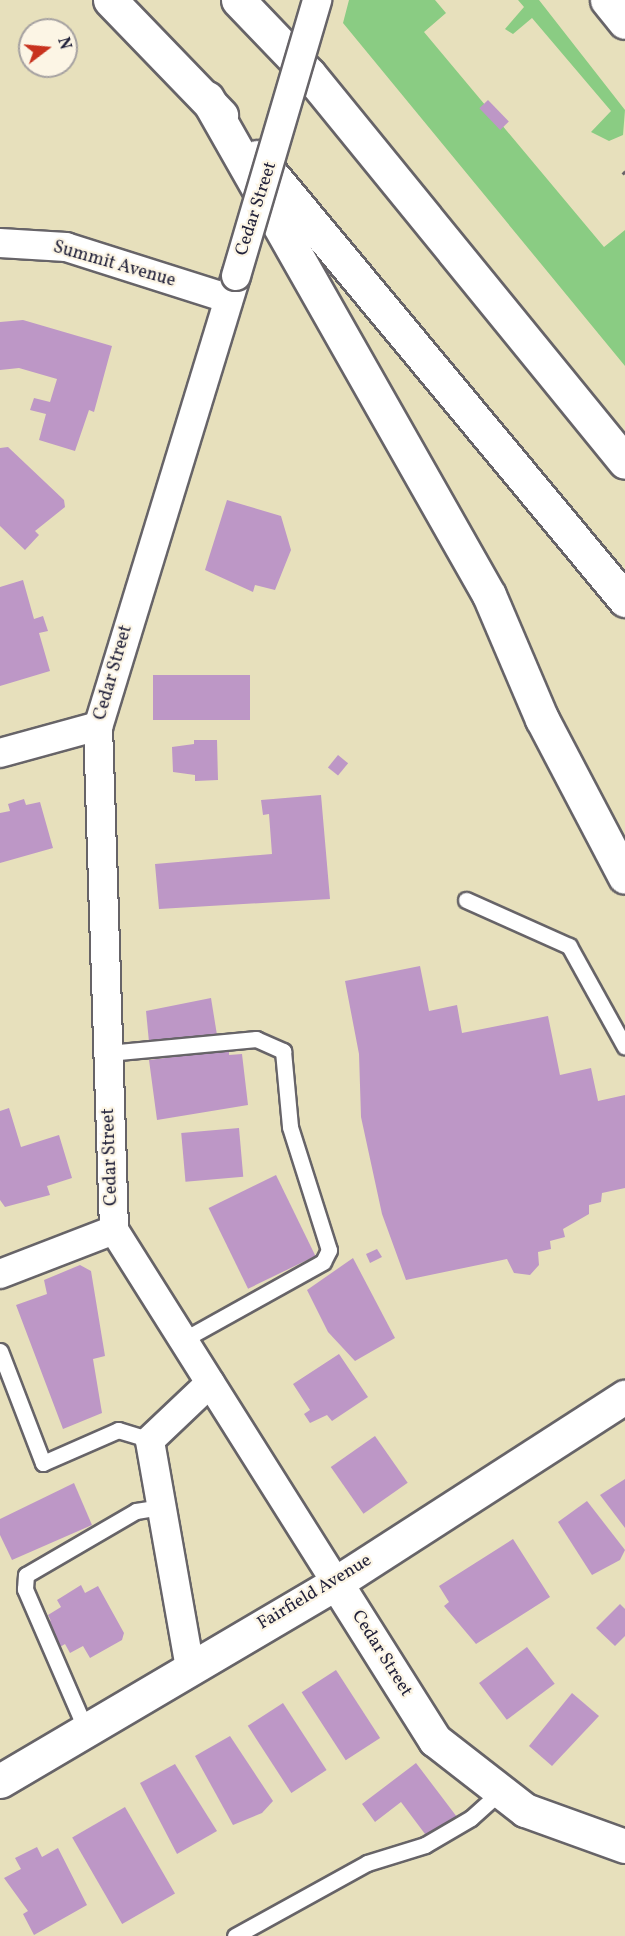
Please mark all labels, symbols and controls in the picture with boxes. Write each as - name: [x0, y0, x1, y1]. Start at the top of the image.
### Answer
- north arrow: [18, 18, 78, 78]
- text: N: [51, 35, 76, 52]
- street label: Cedar Street: [232, 159, 282, 259]
- street label: Summit Avenue: [50, 237, 178, 293]
- street label: Cedar Street: [90, 623, 138, 723]
- street label: Cedar Street: [99, 1108, 123, 1206]
- street label: Fairfield Avenue: [254, 1551, 376, 1635]
- street label: Cedar Street: [346, 1607, 416, 1701]

